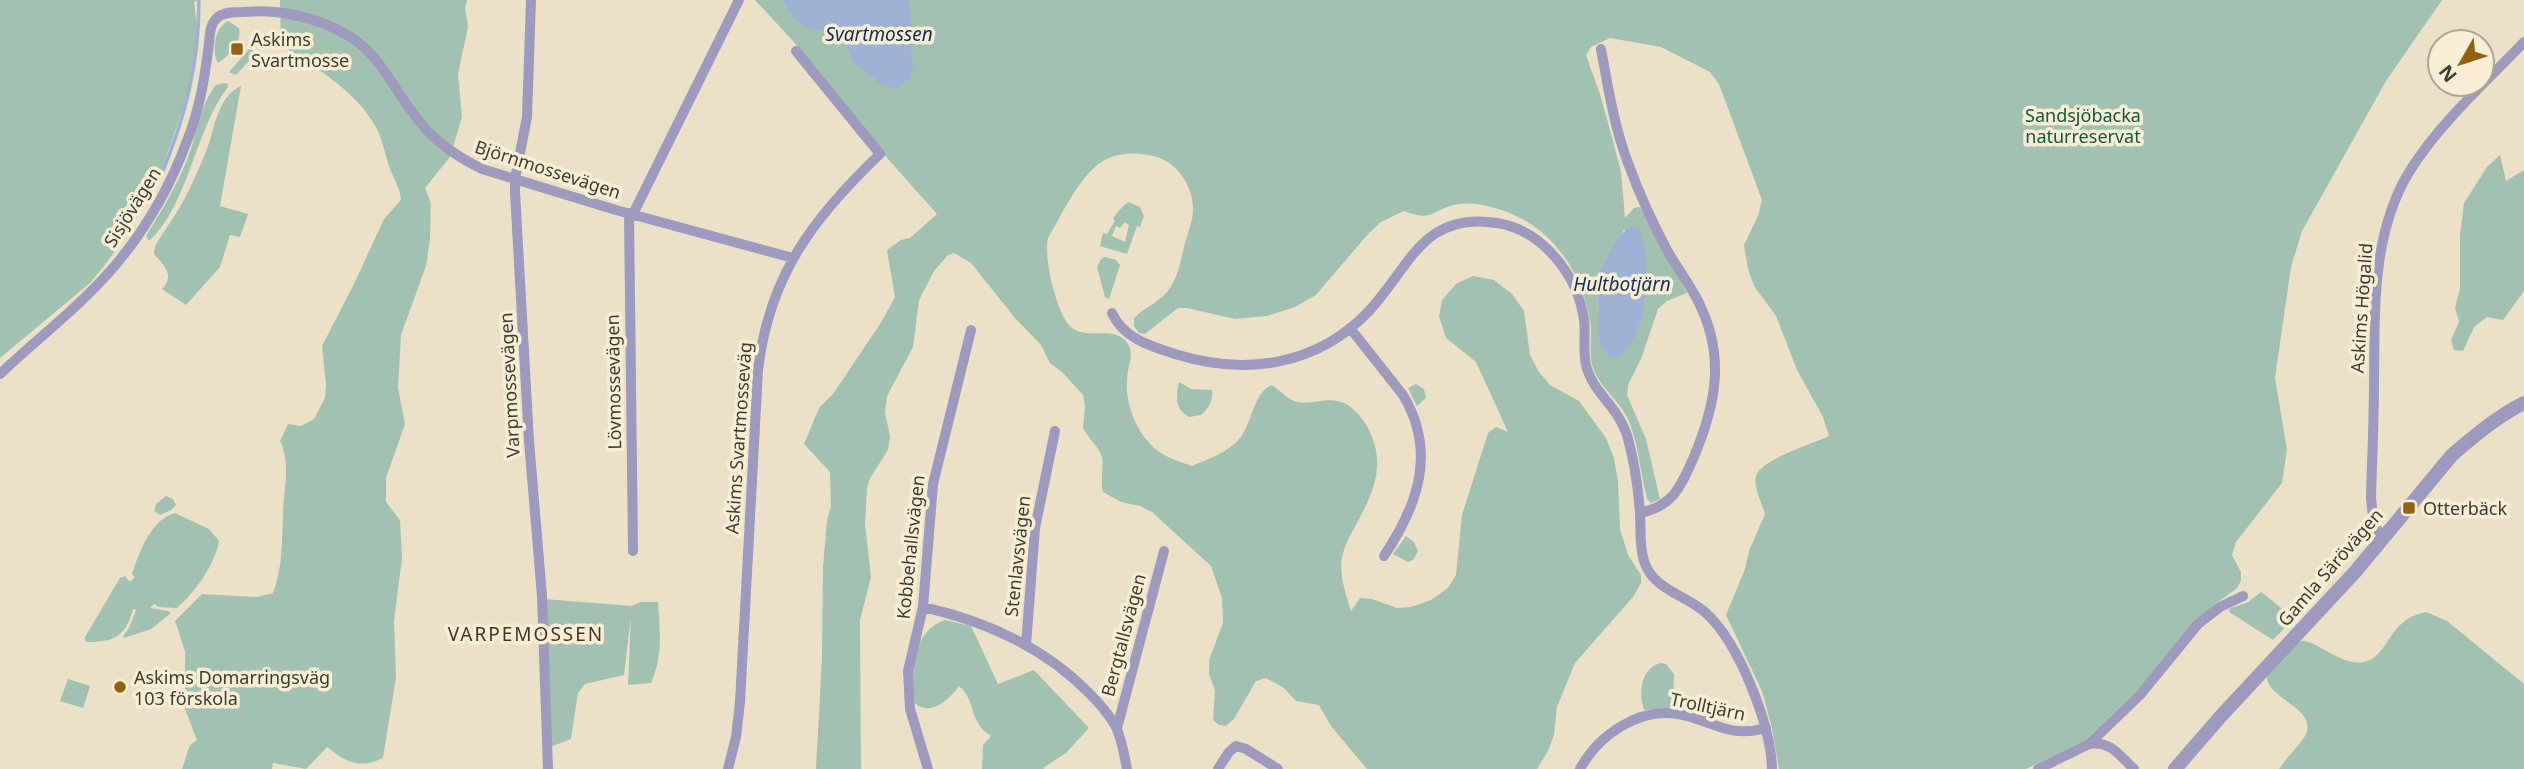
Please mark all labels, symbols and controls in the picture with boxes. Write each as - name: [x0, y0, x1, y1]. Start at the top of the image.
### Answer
- water label: Svartmossen: [825, 21, 933, 47]
- place label: Askims Svartmosse: [251, 27, 349, 72]
- north arrow: [2426, 28, 2496, 98]
- marker: Askims Svartmosse: [229, 41, 245, 57]
- text: N: [2433, 60, 2463, 88]
- park label: Sandsjöbacka naturreservat: [2025, 103, 2141, 148]
- street label: Björnmossevägen: [472, 134, 624, 204]
- street label: Sisjövägen: [98, 163, 166, 251]
- street label: Askims Högalid: [2344, 242, 2378, 374]
- water label: Hultbotjärn: [1573, 271, 1671, 297]
- street label: Varpmossevägen: [493, 312, 525, 458]
- street label: Lövmossevägen: [600, 314, 626, 450]
- street label: Askims Svartmosseväg: [719, 341, 757, 535]
- street label: Kobbehallsvägen: [890, 474, 930, 620]
- street label: Stenlavsvägen: [999, 494, 1035, 618]
- place label: Otterbäck: [2423, 496, 2507, 520]
- marker: Otterbäck: [2401, 500, 2417, 516]
- street label: Gamla Särövägen: [2272, 503, 2388, 631]
- street label: Bergtallsvägen: [1095, 571, 1151, 699]
- district label: VARPEMOSSEN: [448, 621, 604, 647]
- place label: Askims Domarringsväg 103 förskola: [134, 665, 330, 710]
- marker: Askims Domarringsväg 103 förskola: [112, 679, 128, 695]
- street label: Trolltjärn: [1668, 686, 1748, 726]

